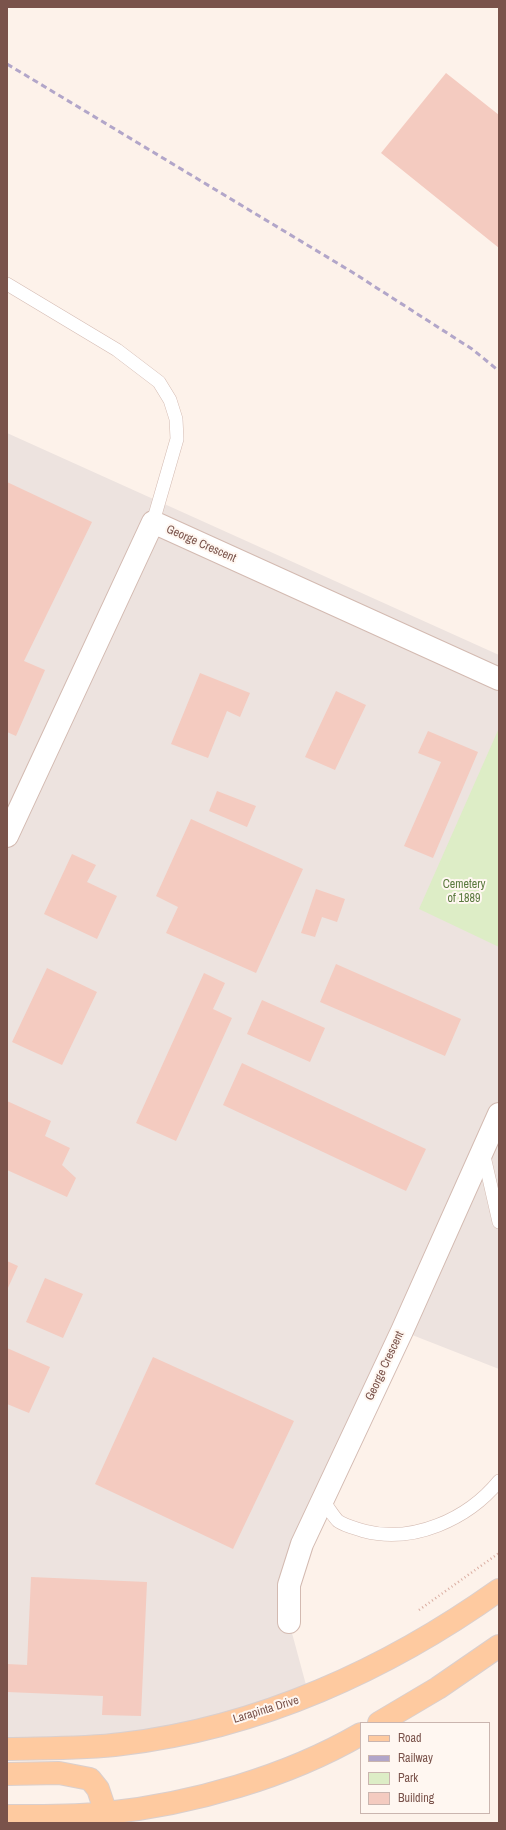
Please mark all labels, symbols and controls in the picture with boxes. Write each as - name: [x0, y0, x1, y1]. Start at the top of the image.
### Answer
- street label: George Crescent: [164, 522, 238, 566]
- park label: Cemetery of 1889: [443, 878, 485, 906]
- street label: George Crescent: [363, 1329, 407, 1403]
- street label: Larapinta Drive: [231, 1693, 301, 1727]
- legend: [360, 1722, 490, 1814]
- text: Road: [398, 1730, 422, 1746]
- text: Railway: [398, 1750, 433, 1766]
- text: Park: [398, 1770, 418, 1786]
- text: Building: [398, 1790, 434, 1806]

